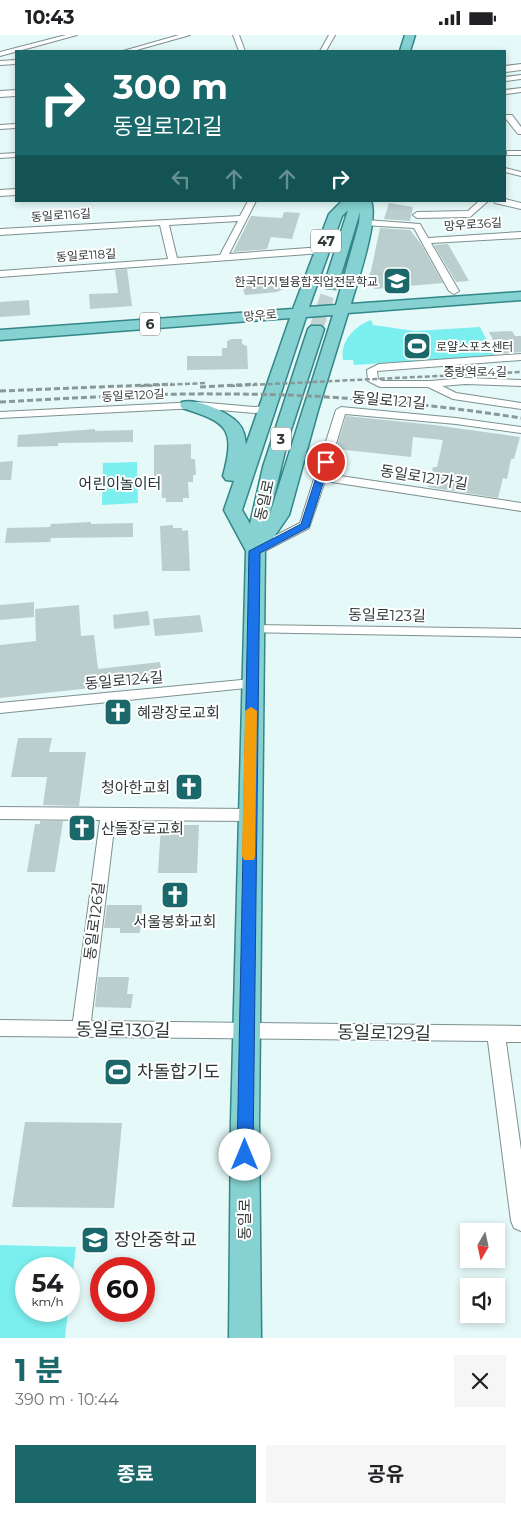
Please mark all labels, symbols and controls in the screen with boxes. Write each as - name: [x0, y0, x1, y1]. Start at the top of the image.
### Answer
- text: 10:43: [25, 6, 75, 29]
- text: 300 m: [113, 65, 228, 108]
- icon: right: [30, 70, 95, 135]
- text: 동일로121길: [113, 113, 222, 140]
- icon: left: [167, 165, 195, 193]
- icon: ahead: [220, 165, 248, 193]
- icon: ahead: [273, 165, 301, 193]
- icon: right: [326, 165, 354, 193]
- street label: 동일로116길: [30, 205, 92, 225]
- street label: 망우로36길: [443, 214, 503, 234]
- road number: 47: [311, 230, 341, 253]
- street label: 동일로118길: [55, 245, 117, 265]
- school or university icon: 한국디지털융합직업전문학교: [382, 266, 412, 296]
- place label: 한국디지털융합직업전문학교: [234, 274, 378, 289]
- street label: 망우로: [243, 306, 277, 324]
- road number: 6: [140, 313, 160, 335]
- sports icon: 로얄스포츠센터: [402, 331, 432, 361]
- place label: 로얄스포츠센터: [436, 339, 513, 354]
- street label: 중랑역로4길: [443, 364, 507, 379]
- street label: 동일로120길: [101, 386, 165, 404]
- street label: 동일로121길: [351, 387, 427, 413]
- road number: 3: [271, 427, 291, 451]
- pin: [305, 441, 347, 483]
- icon: arrive: [312, 448, 340, 476]
- street label: 동일로121가길: [379, 461, 469, 493]
- park label: 어린이놀이터: [79, 474, 161, 493]
- street label: 동일로: [250, 478, 278, 522]
- street label: 동일로123길: [348, 605, 426, 625]
- street label: 동일로124길: [84, 667, 164, 693]
- church icon: 혜광장로교회: [103, 697, 133, 727]
- place label: 혜광장로교회: [137, 703, 220, 722]
- church icon: 청아한교회: [174, 772, 204, 802]
- place label: 청아한교회: [101, 778, 170, 797]
- church icon: 산돌장로교회: [67, 813, 97, 843]
- place label: 산돌장로교회: [101, 819, 184, 838]
- church icon: 서울봉화교회: [160, 880, 190, 910]
- street label: 동일로126길: [80, 881, 108, 961]
- place label: 서울봉화교회: [134, 912, 216, 931]
- street label: 동일로130길: [75, 1018, 171, 1042]
- street label: 동일로129길: [337, 1021, 431, 1045]
- sports icon: 차돌합기도: [103, 1057, 133, 1087]
- place label: 차돌합기도: [137, 1061, 220, 1083]
- position arrow: [218, 1128, 270, 1180]
- street label: 동일로: [235, 1198, 254, 1240]
- north arrow: [460, 1223, 505, 1267]
- map controls: [460, 1223, 505, 1323]
- school or university icon: 장안중학교: [80, 1225, 110, 1255]
- place label: 장안중학교: [114, 1229, 197, 1251]
- speed limit sign: 60: [90, 1257, 155, 1322]
- text: 54: [31, 1268, 64, 1298]
- button: sound: [460, 1278, 505, 1323]
- text: km/h: [31, 1294, 64, 1309]
- text: 1 분: [15, 1352, 63, 1389]
- button: close: [454, 1355, 506, 1407]
- text: 390 m · 10:44: [15, 1390, 119, 1409]
- button: 종료: [15, 1445, 256, 1503]
- button: 공유: [266, 1445, 506, 1503]

